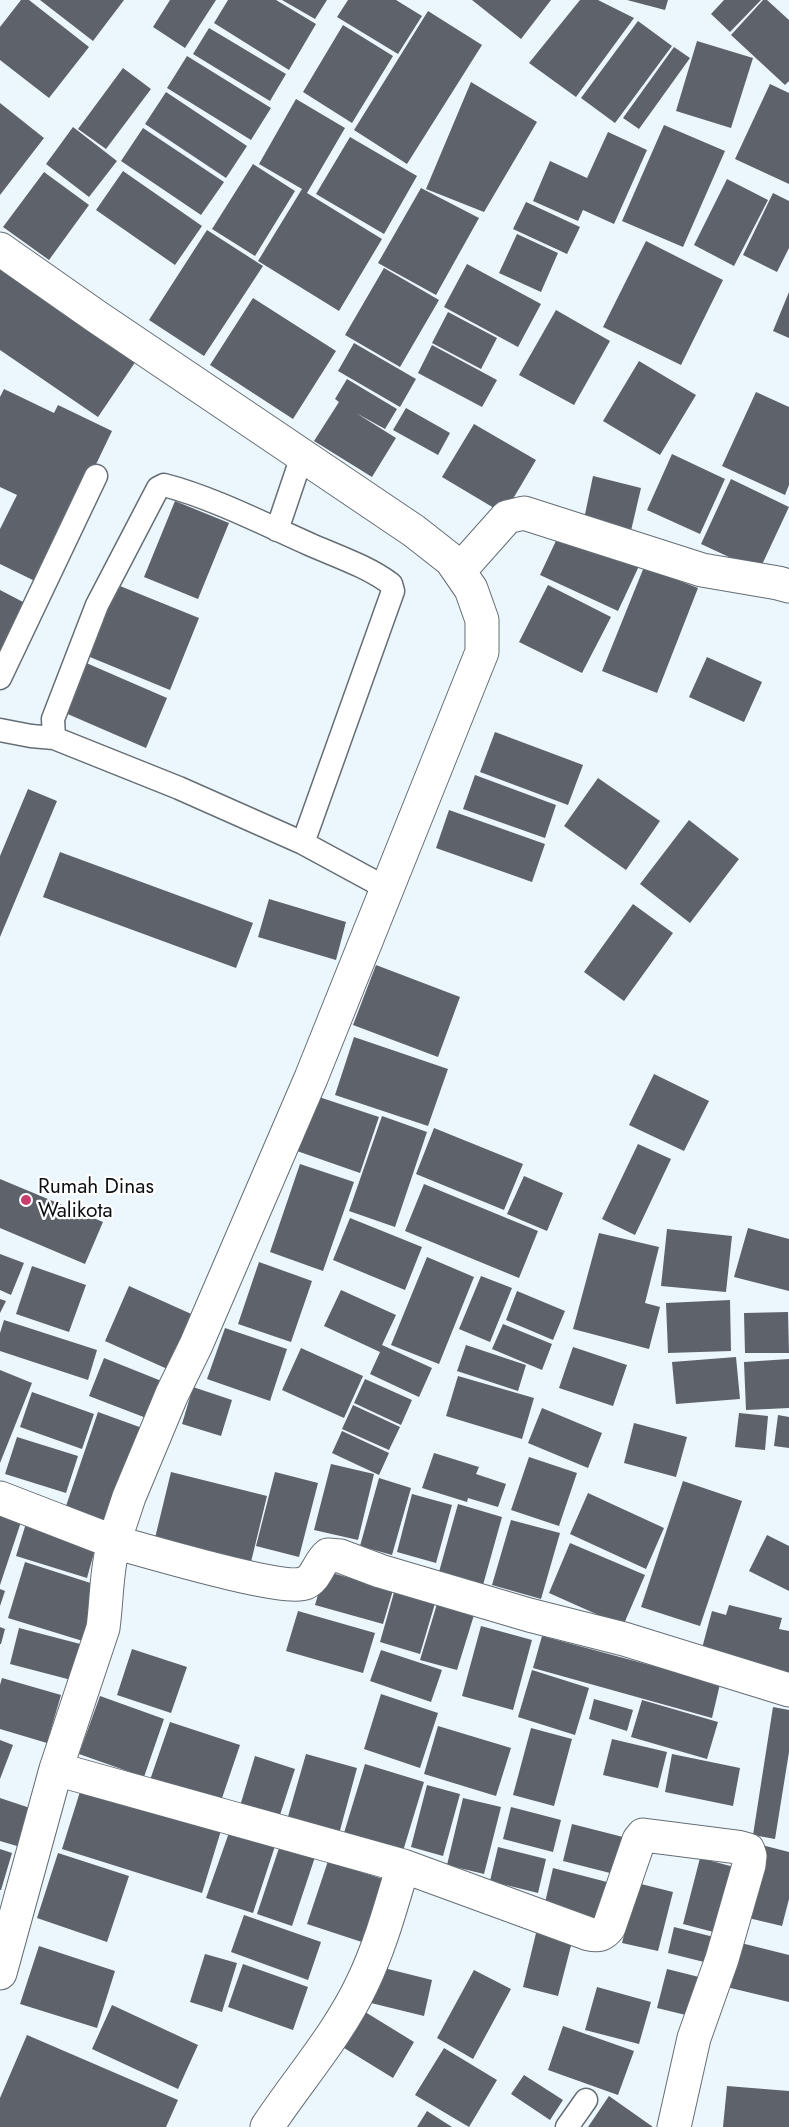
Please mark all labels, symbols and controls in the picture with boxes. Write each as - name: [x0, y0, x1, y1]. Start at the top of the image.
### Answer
- place label: Rumah Dinas Walikota: [38, 1175, 154, 1225]
- marker: Rumah Dinas Walikota: [19, 1193, 33, 1207]

